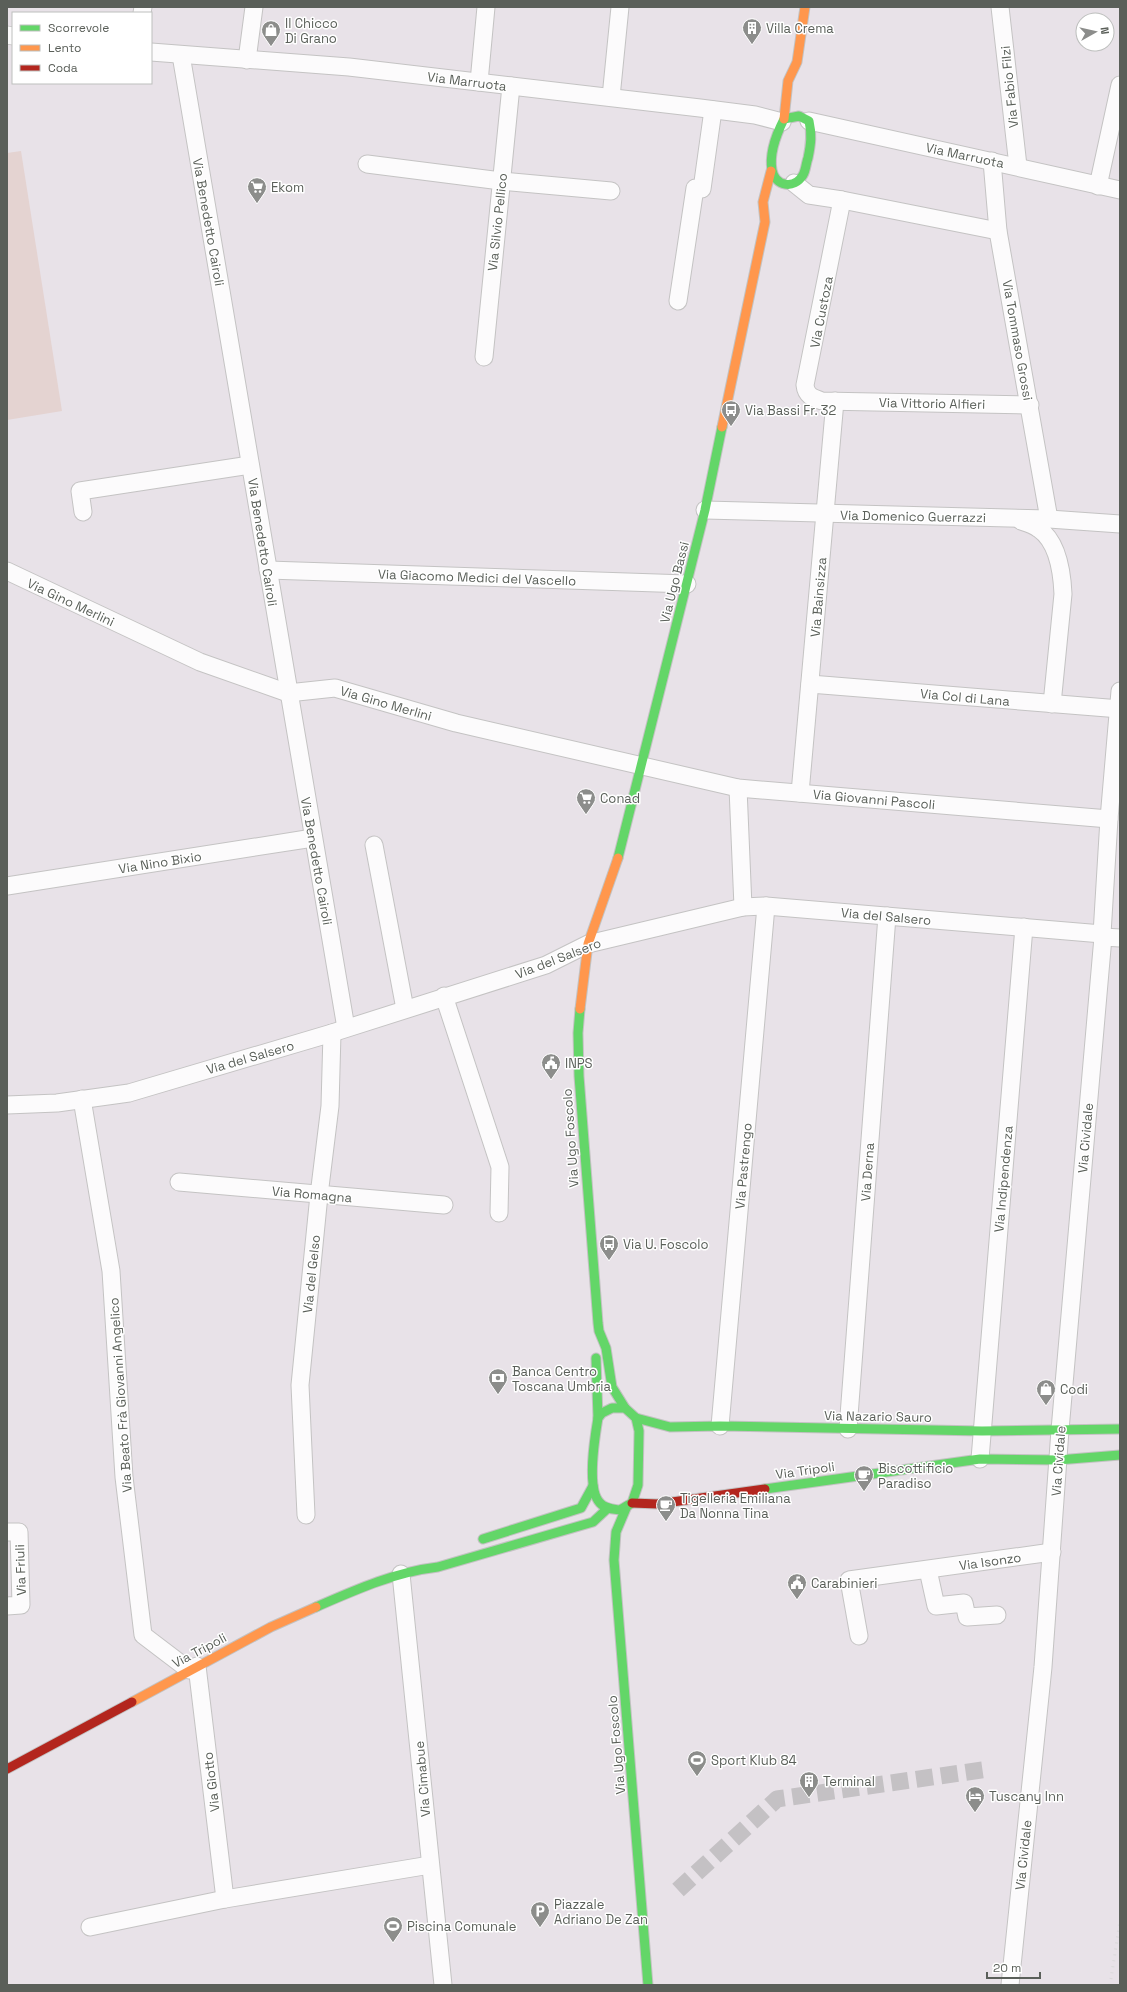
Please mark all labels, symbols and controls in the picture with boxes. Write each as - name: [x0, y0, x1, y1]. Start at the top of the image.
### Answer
- legend: [12, 12, 152, 84]
- north arrow: [1075, 12, 1115, 52]
- place label: Il Chicco Di Grano: [285, 15, 338, 47]
- building icon: Villa Crema: [741, 17, 763, 45]
- shop icon: Il Chicco Di Grano: [260, 19, 282, 47]
- text: Scorrevole: [48, 20, 109, 36]
- place label: Villa Crema: [766, 20, 834, 37]
- text: N: [1097, 26, 1112, 35]
- text: Lento: [48, 40, 82, 56]
- street label: Via Fabio Filzi: [997, 45, 1022, 129]
- text: Coda: [48, 60, 78, 76]
- street label: Via Marruota: [426, 68, 508, 95]
- street label: Via Marruota: [924, 139, 1006, 172]
- street label: Via Benedetto Cairoli: [189, 157, 228, 287]
- street label: Via Silvio Pellico: [484, 172, 511, 272]
- supermarket icon: Ekom: [246, 176, 268, 204]
- place label: Ekom: [271, 179, 304, 196]
- street label: Via Custoza: [806, 274, 837, 349]
- street label: Via Tommaso Grossi: [999, 278, 1036, 402]
- street label: Via Vittorio Alfieri: [879, 394, 985, 413]
- bus stop icon: Via Bassi Fr. 32: [720, 399, 742, 427]
- place label: Via Bassi Fr. 32: [745, 402, 836, 419]
- street label: Via Benedetto Cairoli: [244, 477, 281, 607]
- street label: Via Domenico Guerrazzi: [840, 507, 986, 526]
- street label: Via Ugo Bassi: [656, 540, 693, 625]
- street label: Via Bainsizza: [807, 556, 831, 638]
- street label: Via Giacomo Medici del Vascello: [378, 566, 576, 589]
- street label: Via Gino Merlini: [24, 575, 117, 630]
- street label: Via Gino Merlini: [338, 682, 434, 725]
- street label: Via Col di Lana: [919, 685, 1011, 710]
- street label: Via Giovanni Pascoli: [812, 786, 936, 813]
- supermarket icon: Conad: [575, 787, 597, 815]
- place label: Conad: [600, 790, 640, 807]
- street label: Via Benedetto Cairoli: [297, 796, 336, 926]
- street label: Via Nino Bixio: [117, 848, 203, 877]
- street label: Via del Salsero: [840, 904, 932, 929]
- street label: Via del Salsero: [513, 934, 603, 983]
- street label: Via del Salsero: [204, 1037, 296, 1078]
- public building icon: INPS: [540, 1052, 562, 1080]
- place label: INPS: [565, 1055, 593, 1072]
- street label: Via Ugo Foscolo: [559, 1088, 582, 1188]
- street label: Via Cividale: [1074, 1102, 1097, 1174]
- street label: Via Pastrengo: [731, 1122, 756, 1210]
- street label: Via Indipendenza: [990, 1124, 1017, 1233]
- street label: Via Derna: [857, 1142, 878, 1202]
- street label: Via Romagna: [271, 1183, 353, 1207]
- bus stop icon: Via U. Foscolo: [598, 1233, 620, 1261]
- street label: Via del Gelso: [299, 1234, 324, 1314]
- place label: Via U. Foscolo: [623, 1236, 709, 1253]
- street label: Via Beato Frà Giovanni Angelico: [105, 1297, 136, 1493]
- place label: Banca Centro Toscana Umbria: [512, 1363, 612, 1395]
- bank icon: Banca Centro Toscana Umbria: [487, 1367, 509, 1395]
- shop icon: Codi: [1035, 1378, 1057, 1406]
- place label: Codi: [1060, 1381, 1088, 1398]
- street label: Via Nazario Sauro: [824, 1407, 932, 1426]
- street label: Via Cividale: [1048, 1425, 1069, 1497]
- street label: Via Tripoli: [775, 1458, 836, 1483]
- place label: Biscottificio Paradiso: [878, 1460, 953, 1492]
- cafe icon: Biscottificio Paradiso: [853, 1464, 875, 1492]
- place label: Tigelleria Emiliana Da Nonna Tina: [680, 1490, 791, 1522]
- cafe icon: Tigelleria Emiliana Da Nonna Tina: [655, 1494, 677, 1522]
- street label: Via Friuli: [11, 1544, 30, 1596]
- street label: Via Isonzo: [958, 1549, 1022, 1574]
- public building icon: Carabinieri: [786, 1572, 808, 1600]
- place label: Carabinieri: [811, 1575, 877, 1592]
- street label: Via Tripoli: [169, 1629, 229, 1672]
- street label: Via Ugo Foscolo: [604, 1695, 629, 1795]
- street label: Via Cimabue: [411, 1740, 434, 1818]
- sports icon: Sport Klub 84: [686, 1749, 708, 1777]
- street label: Via Giotto: [199, 1751, 224, 1813]
- place label: Sport Klub 84: [711, 1752, 797, 1769]
- building icon: Terminal: [798, 1770, 820, 1798]
- place label: Terminal: [823, 1773, 875, 1790]
- hotel icon: Tuscany Inn: [964, 1785, 986, 1813]
- place label: Tuscany Inn: [989, 1788, 1064, 1805]
- street label: Via Cividale: [1011, 1819, 1036, 1891]
- place label: Piazzale Adriano De Zan: [554, 1896, 648, 1928]
- parking icon: Piazzale Adriano De Zan: [529, 1900, 551, 1928]
- sports icon: Piscina Comunale: [382, 1915, 404, 1943]
- place label: Piscina Comunale: [407, 1918, 516, 1935]
- scale bar: [987, 1954, 1040, 1980]
- text: 20 m: [993, 1960, 1021, 1976]

